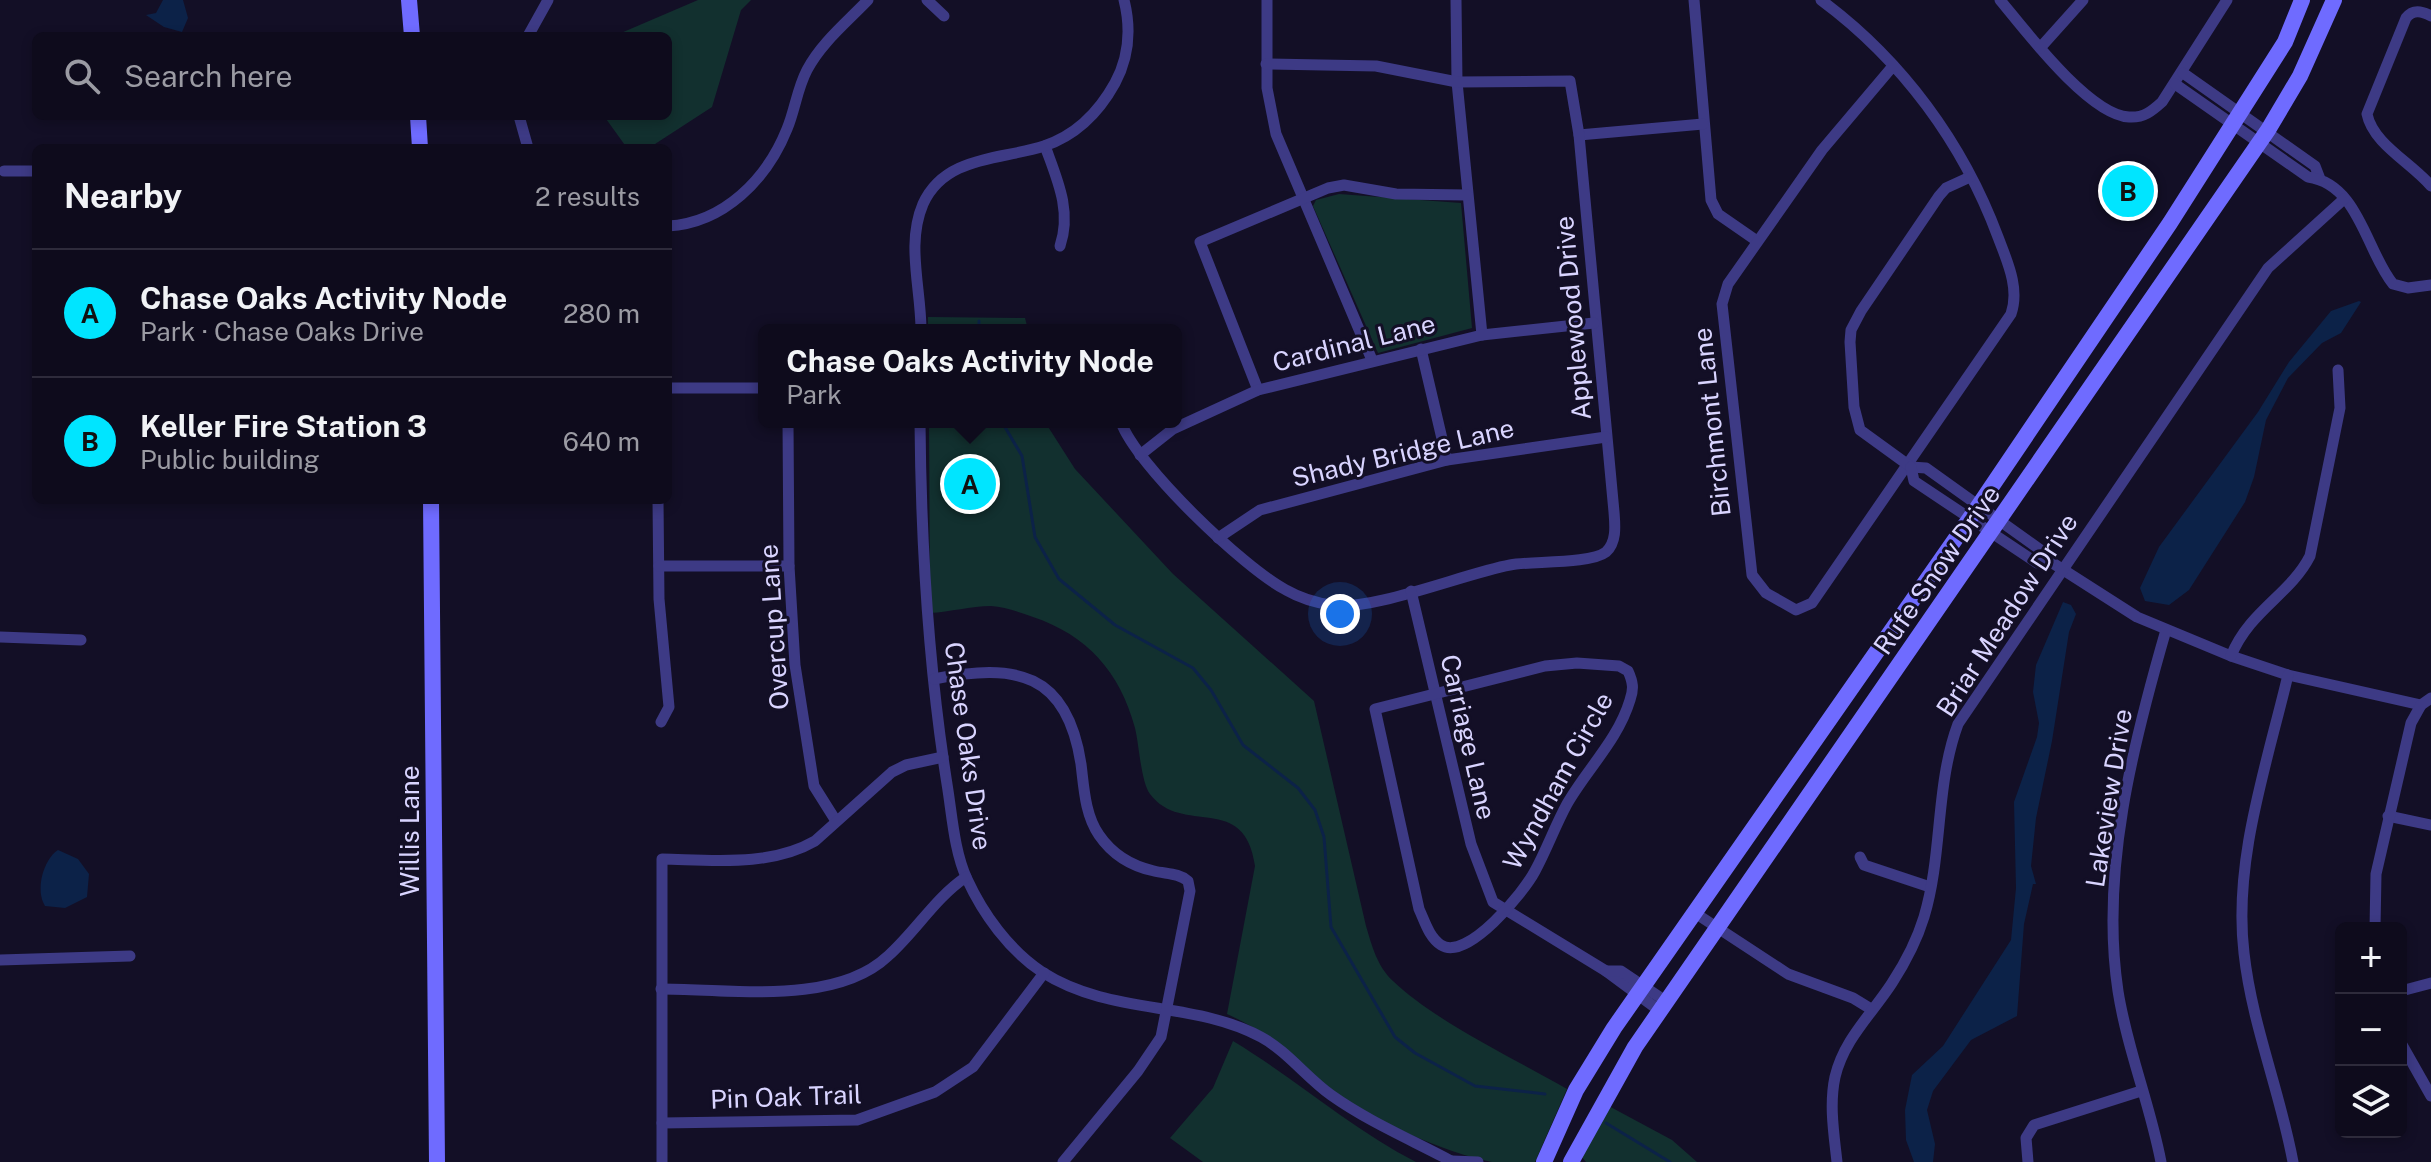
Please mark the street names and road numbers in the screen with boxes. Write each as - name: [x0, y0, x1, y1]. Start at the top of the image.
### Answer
- street label: Applewood Drive: [1548, 215, 1597, 421]
- street label: Cardinal Lane: [1269, 307, 1438, 378]
- street label: Birchmont Lane: [1686, 326, 1737, 518]
- street label: Shady Bridge Lane: [1289, 412, 1517, 493]
- street label: Rufe Snow Drive: [1867, 479, 2006, 660]
- street label: Briar Meadow Drive: [1929, 508, 2084, 722]
- street label: Overcup Lane: [752, 543, 795, 711]
- street label: Chase Oaks Drive: [939, 640, 998, 852]
- street label: Carriage Lane: [1434, 651, 1503, 823]
- street label: Wyndham Circle: [1496, 687, 1619, 875]
- street label: Lakeview Drive: [2079, 706, 2138, 889]
- street label: Willis Lane: [394, 765, 425, 897]
- street label: Pin Oak Trail: [710, 1078, 862, 1115]

